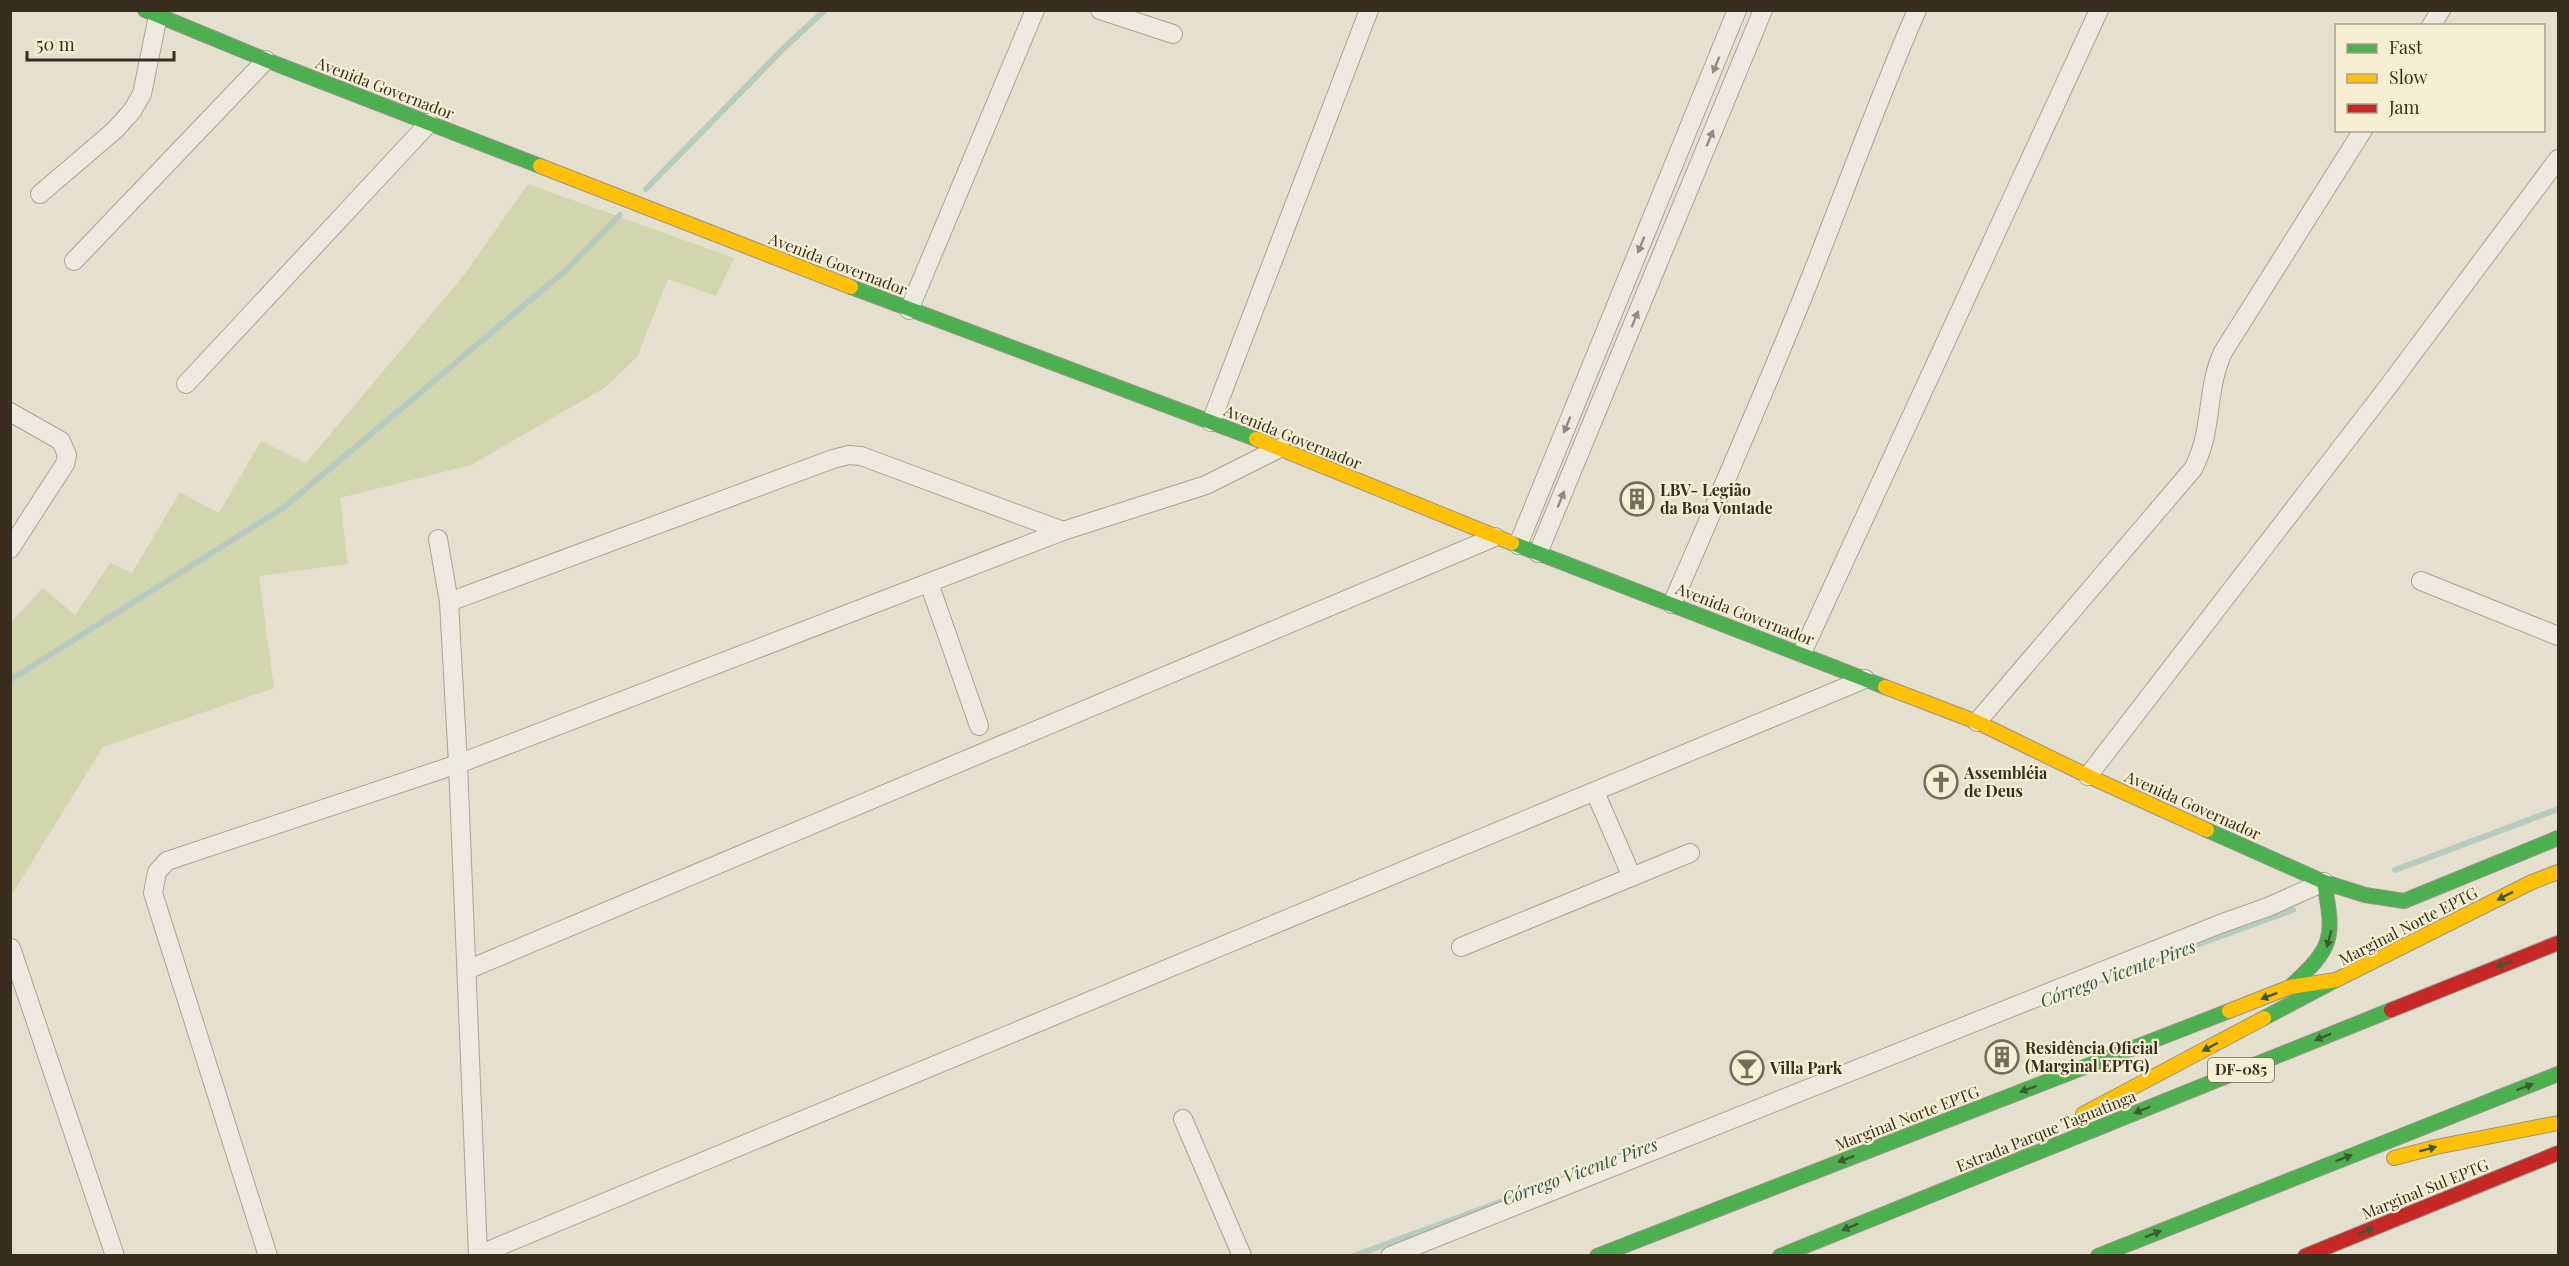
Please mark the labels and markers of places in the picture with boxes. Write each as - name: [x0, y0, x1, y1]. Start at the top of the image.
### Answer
- place label: LBV- Legião da Boa Vontade: [1660, 479, 1773, 518]
- building icon: LBV- Legião da Boa Vontade: [1619, 481, 1655, 517]
- place label: Assembléia de Deus: [1963, 762, 2048, 801]
- church icon: Assembléia de Deus: [1923, 764, 1959, 800]
- place label: Residência Oficial (Marginal EPTG): [2025, 1037, 2158, 1076]
- building icon: Residência Oficial (Marginal EPTG): [1984, 1039, 2020, 1075]
- bar icon: Villa Park: [1729, 1050, 1765, 1086]
- place label: Villa Park: [1769, 1057, 1843, 1078]

